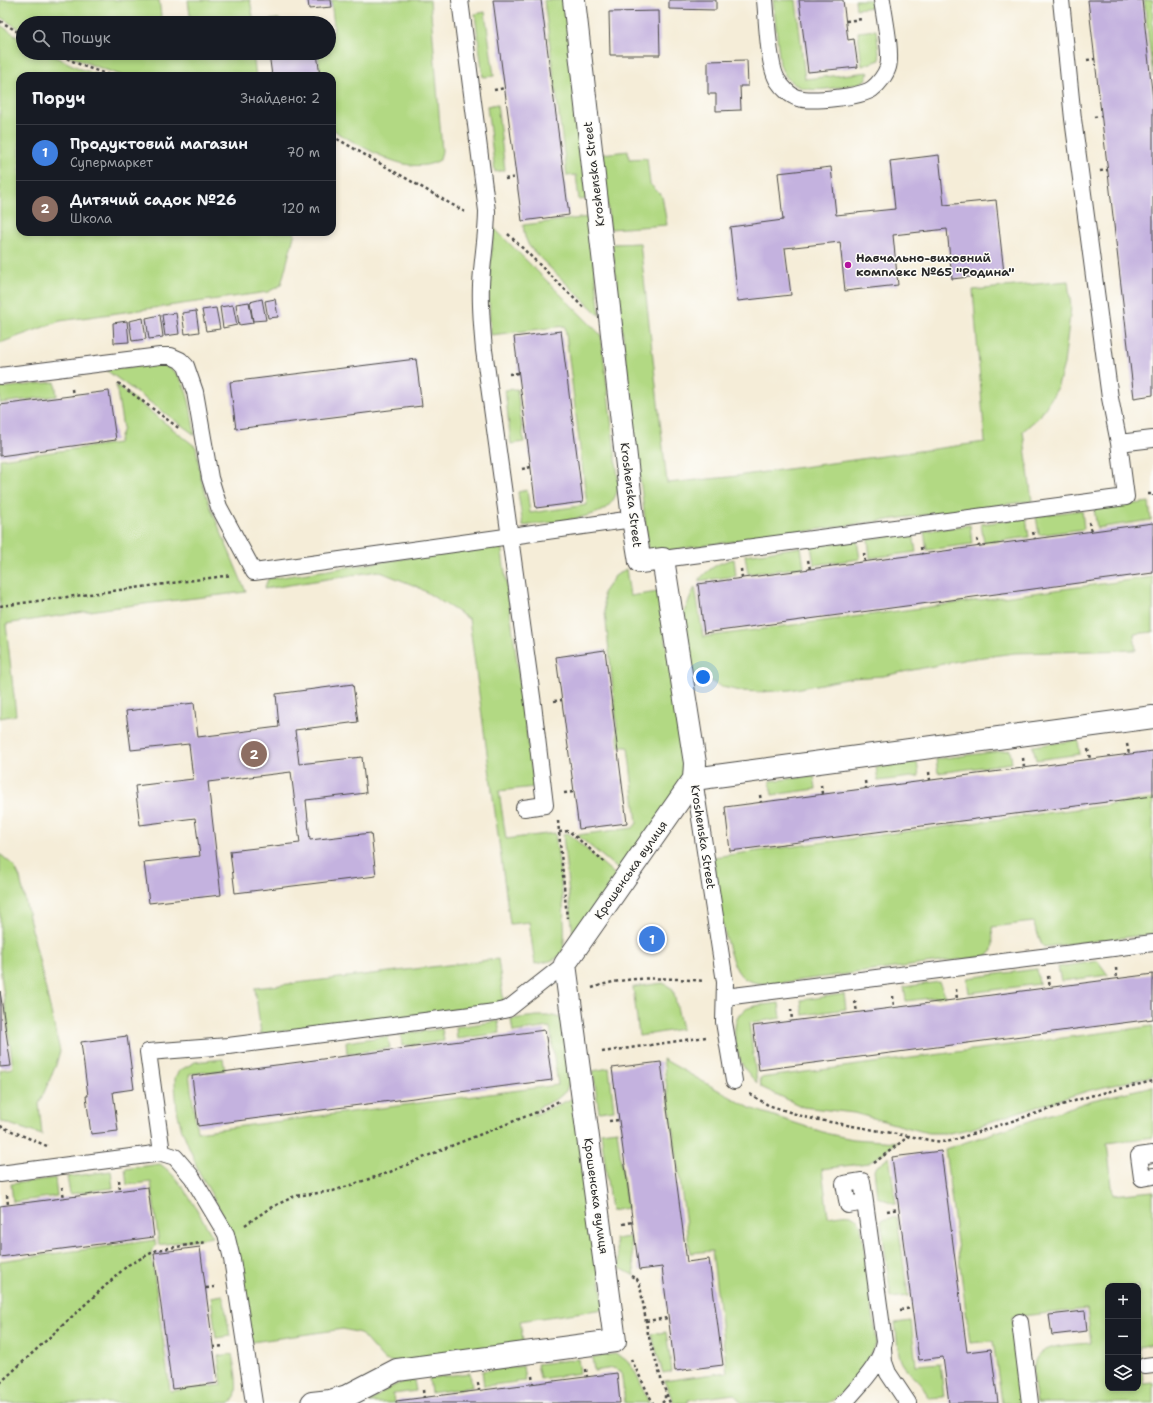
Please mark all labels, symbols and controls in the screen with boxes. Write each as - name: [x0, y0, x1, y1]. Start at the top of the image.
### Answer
- search box: [16, 16, 336, 60]
- icon: search: [30, 27, 52, 49]
- text: Пошук: [62, 28, 111, 48]
- text: Поруч: [32, 87, 85, 109]
- text: Знайдено: 2: [240, 90, 320, 107]
- street label: Kroshenska Street: [580, 121, 608, 227]
- text: Продуктовий магазин: [70, 134, 248, 154]
- text: 1: [42, 144, 48, 161]
- text: 70 m: [286, 144, 320, 161]
- text: Супермаркет: [70, 154, 153, 171]
- text: Дитячий садок №26: [70, 190, 236, 210]
- text: 2: [40, 200, 50, 217]
- text: 120 m: [282, 200, 320, 217]
- text: Школа: [70, 210, 112, 227]
- place label: Навчально-виховний комплекс №65 "Родина": [856, 250, 1014, 280]
- marker: Навчально-виховний комплекс №65 "Родина": [843, 260, 853, 270]
- street label: Kroshenska Street: [617, 442, 645, 548]
- your location: [693, 667, 713, 687]
- pin: 2: [241, 739, 267, 769]
- street label: Kroshenska Street: [687, 784, 719, 890]
- street label: Крошенська вулиця: [591, 817, 671, 923]
- pin: 1: [639, 924, 665, 954]
- street label: Крошенська вулиця: [580, 1137, 612, 1255]
- map controls: [1105, 1283, 1141, 1391]
- button: +: [1105, 1283, 1141, 1319]
- button: −: [1105, 1319, 1141, 1355]
- button: layers: [1105, 1355, 1141, 1391]

